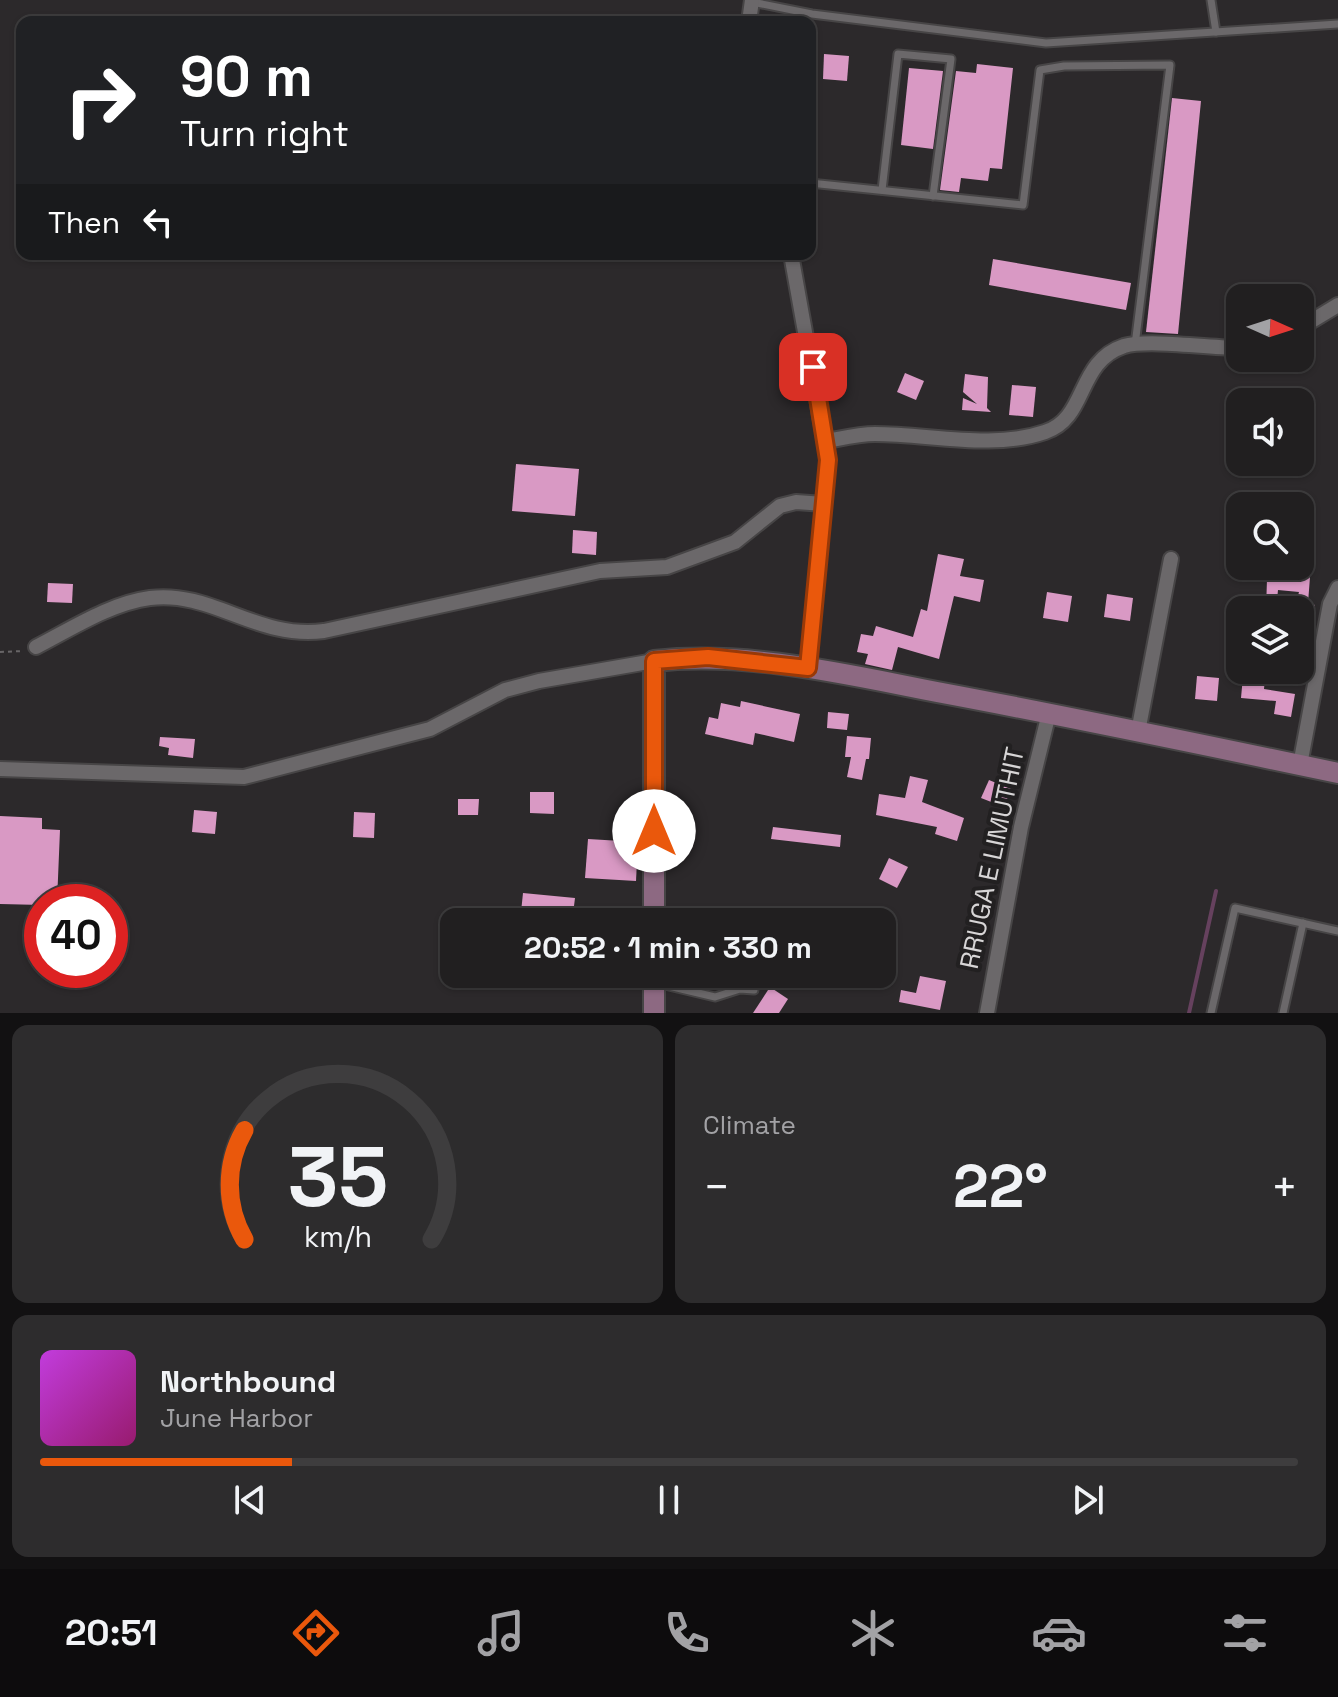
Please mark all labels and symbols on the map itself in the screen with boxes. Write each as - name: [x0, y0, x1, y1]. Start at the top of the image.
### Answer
- north arrow: [1226, 284, 1314, 372]
- pin: [779, 333, 847, 401]
- street label: RRUGA E LIMUTHIT: [952, 744, 1032, 972]
- position arrow: [612, 789, 696, 873]
- speed limit sign: 40: [24, 884, 128, 988]

